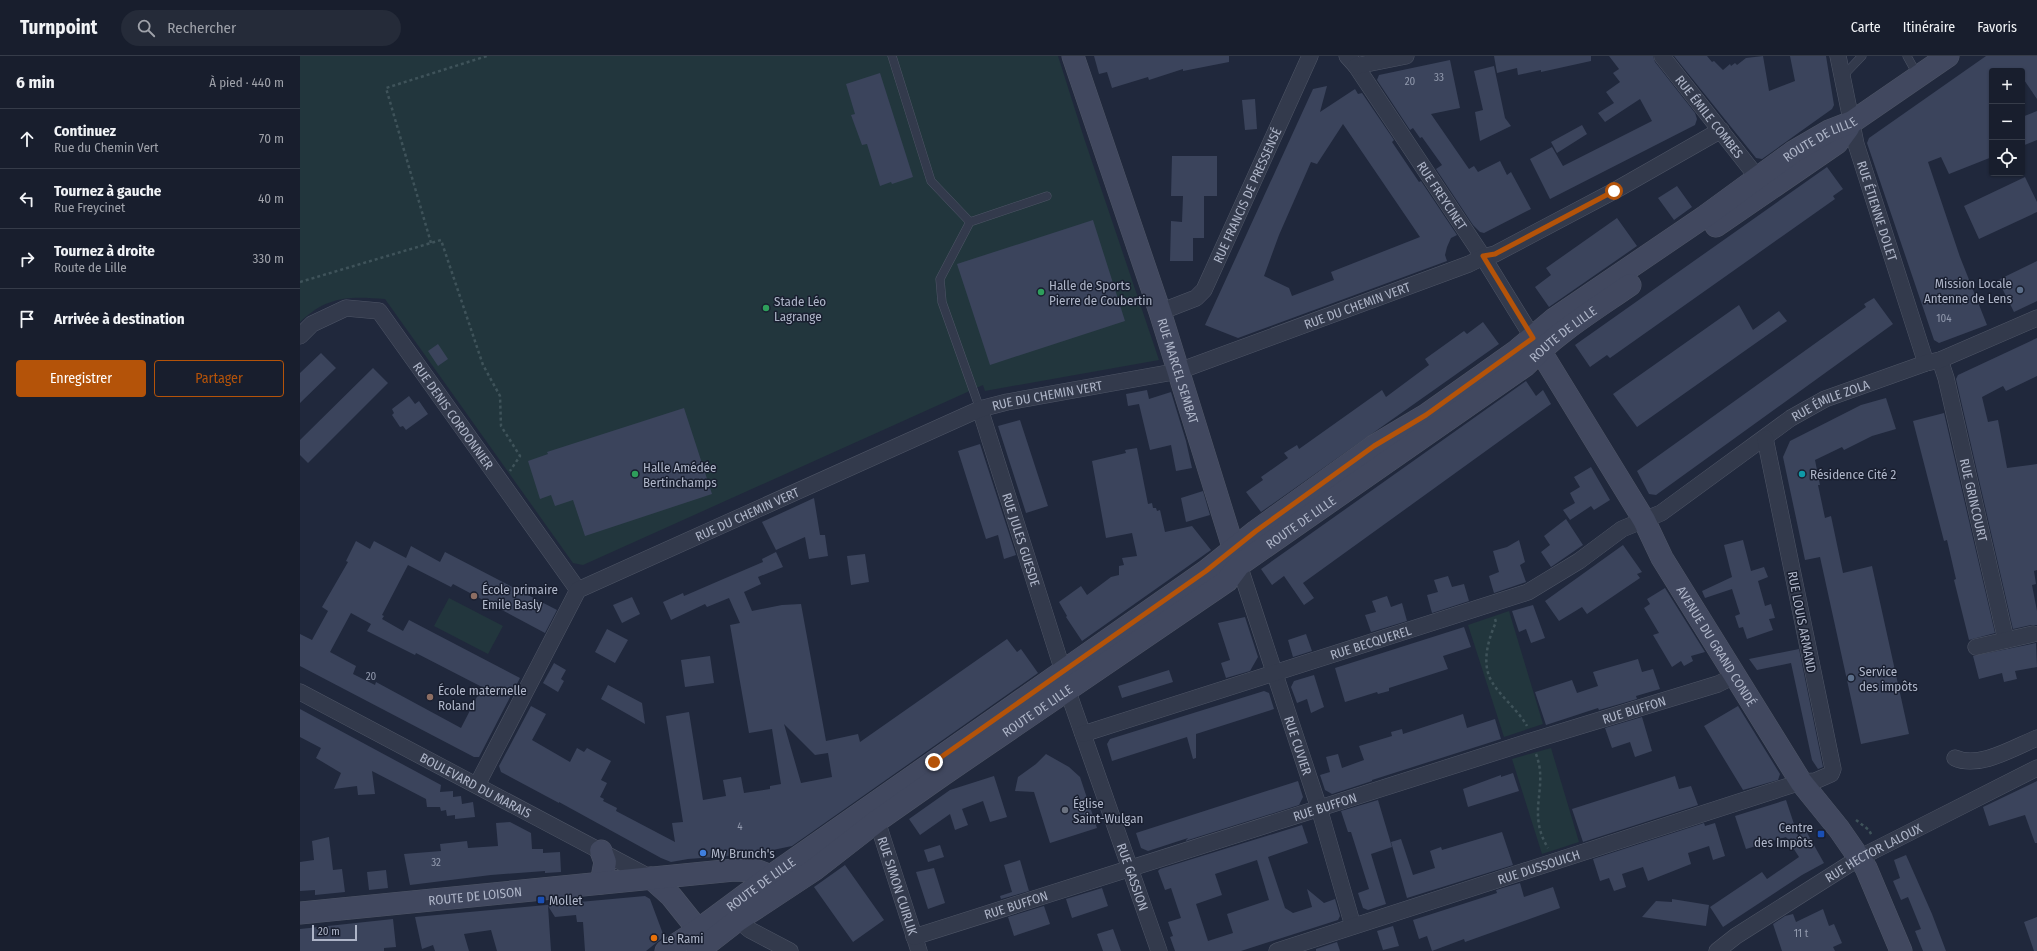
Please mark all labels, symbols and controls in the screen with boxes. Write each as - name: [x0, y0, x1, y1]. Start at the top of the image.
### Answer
- search box: [121, 10, 401, 46]
- text: Turnpoint: [20, 16, 97, 39]
- icon: search: [135, 17, 157, 39]
- text: Rechercher: [167, 19, 236, 37]
- text: Carte: [1851, 19, 1881, 36]
- text: Itinéraire: [1903, 19, 1955, 36]
- text: Favoris: [1977, 19, 2017, 36]
- map controls: [1989, 68, 2025, 176]
- button: +: [1989, 68, 2025, 104]
- house number: 33: [1434, 71, 1444, 84]
- text: 6 min: [16, 72, 55, 93]
- street label: RUE ÉMILE COMBES: [1673, 72, 1747, 161]
- text: À pied · 440 m: [209, 75, 284, 90]
- house number: 20: [1405, 75, 1416, 88]
- button: −: [1989, 104, 2025, 140]
- street label: ROUTE DE LILLE: [1780, 113, 1860, 164]
- text: Continuez: [54, 122, 116, 140]
- street label: RUE FRANCIS DE PRESSENSÉ: [1210, 125, 1284, 265]
- icon: ahead: [16, 128, 38, 150]
- text: 70 m: [259, 131, 284, 146]
- text: Rue du Chemin Vert: [54, 140, 159, 155]
- button: locate: [1989, 140, 2025, 176]
- street label: RUE FREYCINET: [1414, 159, 1470, 232]
- street label: RUE ÉTIENNE DOLET: [1854, 159, 1900, 263]
- text: Tournez à gauche: [54, 182, 161, 200]
- route start: [1605, 182, 1623, 200]
- icon: left: [16, 188, 38, 210]
- text: 40 m: [258, 191, 284, 206]
- text: Rue Freycinet: [54, 200, 125, 215]
- text: Tournez à droite: [54, 242, 155, 260]
- icon: right: [16, 248, 38, 270]
- text: 330 m: [252, 251, 284, 266]
- text: Route de Lille: [54, 260, 127, 275]
- place label: Mission Locale Antenne de Lens: [1924, 276, 2012, 306]
- place label: Halle de Sports Pierre de Coubertin: [1049, 278, 1152, 308]
- street label: RUE DU CHEMIN VERT: [1302, 279, 1412, 332]
- marker: Mission Locale Antenne de Lens: [2015, 285, 2025, 295]
- marker: Halle de Sports Pierre de Coubertin: [1036, 287, 1046, 297]
- place label: Stade Léo Lagrange: [774, 294, 826, 324]
- marker: Stade Léo Lagrange: [761, 303, 771, 313]
- street label: ROUTE DE LILLE: [1526, 303, 1599, 365]
- icon: arrive: [16, 308, 38, 330]
- text: Arrivée à destination: [54, 310, 185, 328]
- house number: 104: [1936, 312, 1952, 325]
- street label: RUE MARCEL SEMBAT: [1155, 316, 1202, 425]
- street label: RUE DENIS CORDONNIER: [410, 359, 497, 472]
- button: Enregistrer: [16, 360, 146, 397]
- button: Partager: [154, 360, 284, 397]
- street label: RUE ÉMILE ZOLA: [1789, 376, 1872, 424]
- street label: RUE DU CHEMIN VERT: [990, 377, 1103, 413]
- street label: RUE GRINCOURT: [1957, 457, 1991, 543]
- place label: Halle Amédée Bertinchamps: [643, 460, 717, 490]
- place label: Résidence Cité 2: [1810, 467, 1897, 482]
- marker: Halle Amédée Bertinchamps: [630, 469, 640, 479]
- marker: Résidence Cité 2: [1797, 469, 1807, 479]
- street label: RUE DU CHEMIN VERT: [693, 484, 801, 544]
- street label: RUE JULES GUESDE: [1000, 491, 1043, 588]
- street label: ROUTE DE LILLE: [1263, 493, 1338, 551]
- street label: RUE LOUIS ARMAND: [1785, 570, 1819, 674]
- place label: École primaire Emile Basly: [482, 582, 558, 612]
- street label: AVENUE DU GRAND CONDÉ: [1674, 583, 1760, 709]
- marker: École primaire Emile Basly: [469, 591, 479, 601]
- street label: RUE BECQUEREL: [1328, 622, 1413, 662]
- place label: Service des impôts: [1859, 664, 1918, 694]
- house number: 20: [366, 670, 377, 683]
- marker: Service des impôts: [1846, 673, 1856, 683]
- street label: ROUTE DE LILLE: [999, 681, 1075, 740]
- place label: École maternelle Roland: [438, 683, 527, 713]
- marker: École maternelle Roland: [425, 692, 435, 702]
- street label: RUE BUFFON: [1600, 693, 1668, 726]
- street label: RUE CUVIER: [1282, 714, 1315, 777]
- street label: BOULEVARD DU MARAIS: [418, 750, 534, 821]
- route end: [925, 753, 943, 771]
- street label: RUE BUFFON: [1291, 789, 1358, 824]
- place label: Église Saint-Wulgan: [1073, 796, 1143, 826]
- marker: Église Saint-Wulgan: [1060, 805, 1070, 815]
- house number: 4: [737, 820, 743, 833]
- place label: Centre des Impôts: [1754, 820, 1813, 850]
- street label: RUE HECTOR LALOUX: [1822, 820, 1925, 885]
- marker: Centre des Impôts: [1816, 829, 1826, 839]
- street label: RUE SIMON CUIRLIK: [875, 835, 921, 937]
- street label: RUE GASSION: [1114, 841, 1152, 912]
- place label: My Brunch's: [711, 846, 775, 861]
- street label: RUE DUSSOUICH: [1496, 846, 1582, 887]
- marker: My Brunch's: [698, 848, 708, 858]
- street label: ROUTE DE LILLE: [723, 854, 798, 914]
- house number: 32: [431, 856, 441, 869]
- street label: ROUTE DE LOISON: [428, 884, 523, 908]
- street label: RUE BUFFON: [982, 887, 1050, 922]
- place label: Mollet: [549, 893, 583, 908]
- marker: Mollet: [536, 895, 546, 905]
- scale bar: [312, 923, 357, 942]
- text: 20 m: [318, 925, 340, 938]
- house number: 11 t: [1794, 927, 1809, 940]
- place label: Le Rami: [662, 931, 704, 946]
- marker: Le Rami: [649, 933, 659, 943]

